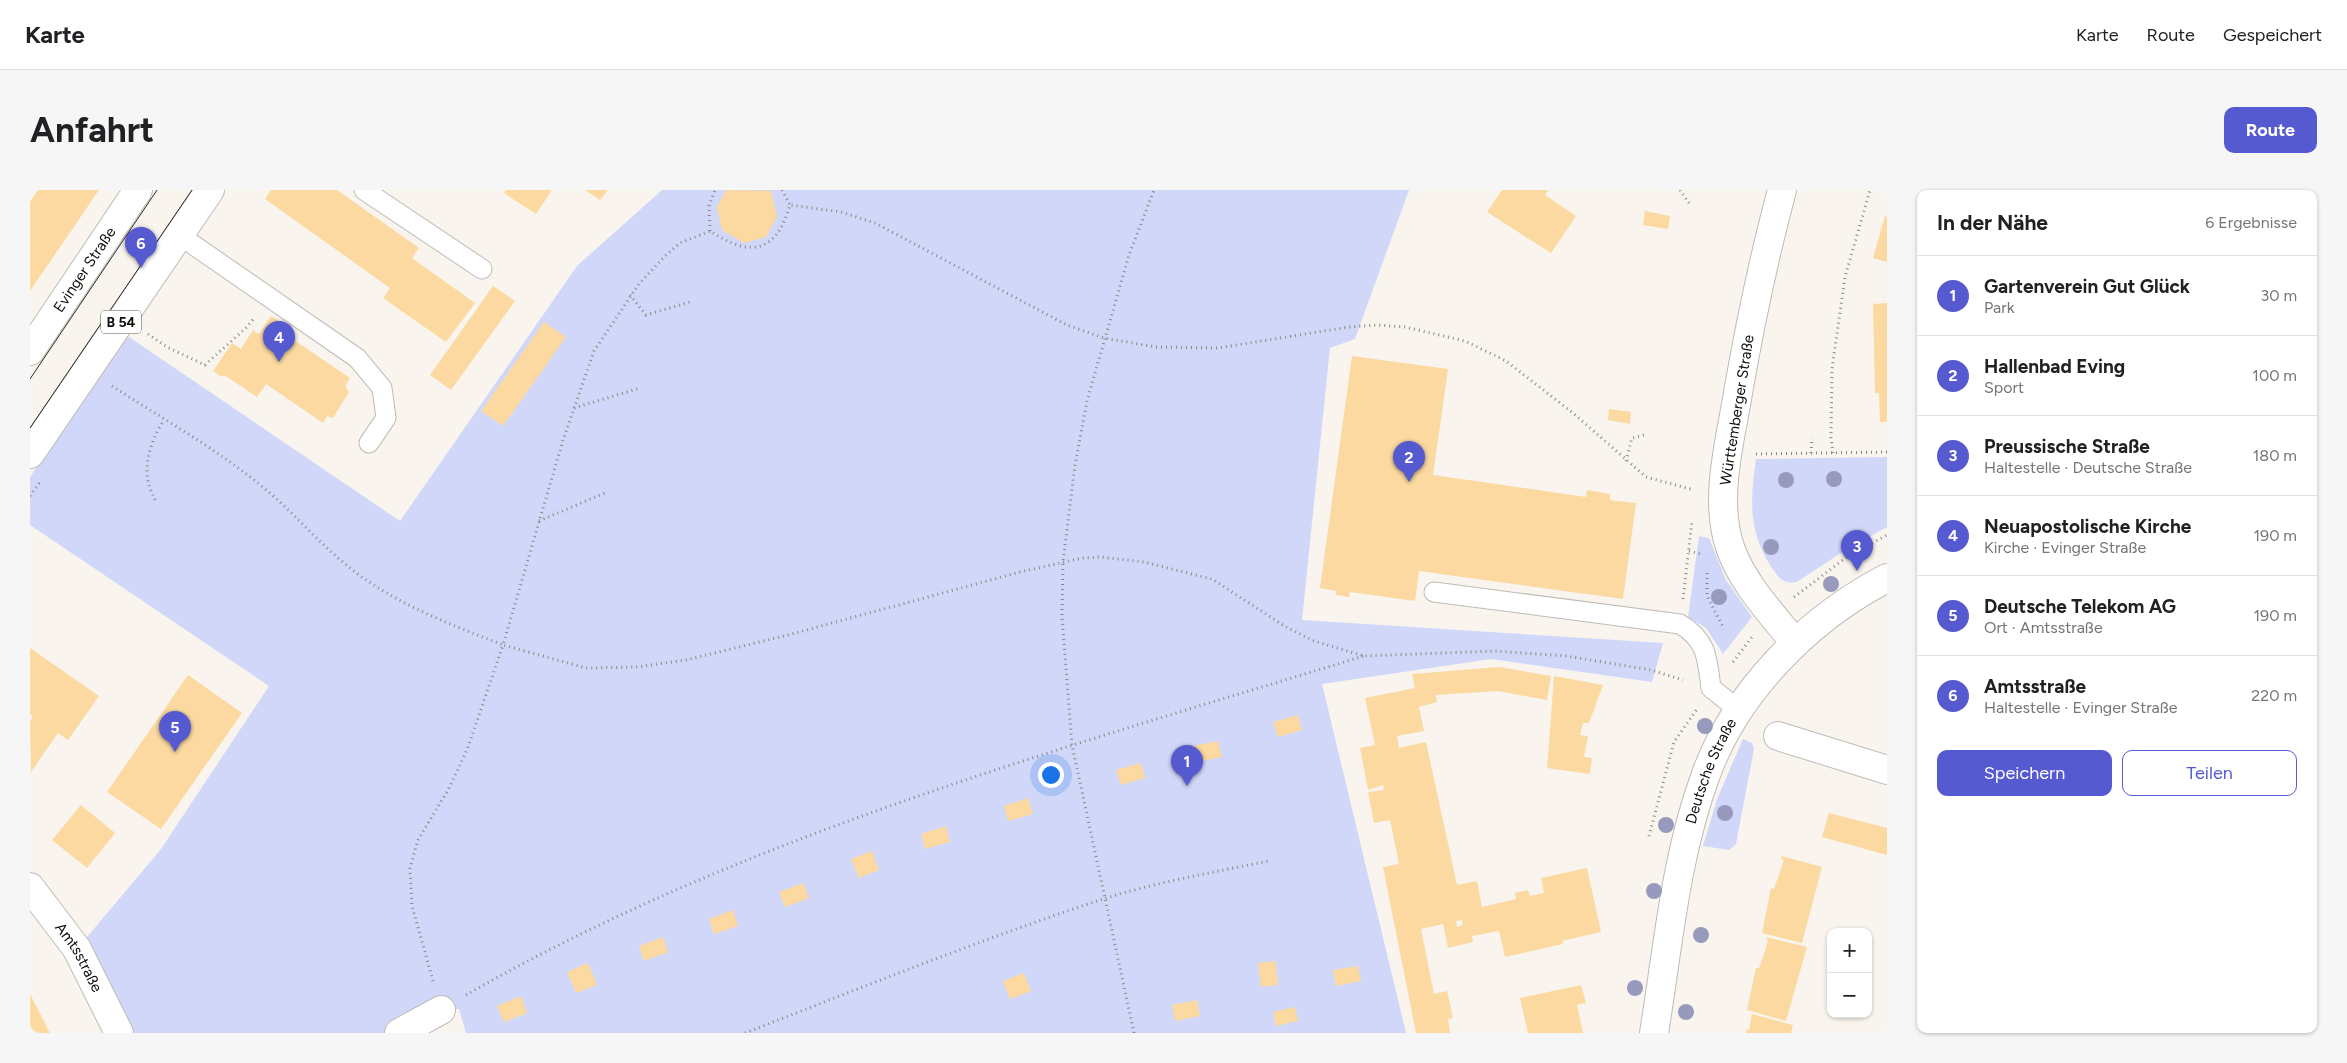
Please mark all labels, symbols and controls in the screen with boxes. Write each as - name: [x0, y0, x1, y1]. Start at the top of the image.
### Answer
- text: Karte: [25, 20, 85, 49]
- text: Karte: [2076, 24, 2119, 46]
- text: Route: [2147, 24, 2195, 46]
- text: Gespeichert: [2223, 24, 2322, 46]
- button: Route: [2224, 107, 2317, 153]
- text: Anfahrt: [30, 109, 154, 151]
- text: In der Nähe: [1937, 210, 2048, 235]
- text: 6 Ergebnisse: [2205, 213, 2297, 232]
- street label: Evinger Straße: [50, 224, 120, 316]
- pin: 6: [125, 227, 157, 268]
- text: Gartenverein Gut Glück: [1984, 275, 2190, 298]
- text: 1: [1950, 286, 1956, 305]
- text: 30 m: [2260, 286, 2297, 305]
- text: Park: [1984, 298, 2014, 317]
- road number: B 54: [101, 310, 141, 334]
- pin: 4: [263, 321, 295, 362]
- street label: Württemberger Straße: [1716, 333, 1758, 487]
- text: Hallenbad Eving: [1984, 355, 2125, 378]
- text: 2: [1948, 366, 1958, 385]
- text: 100 m: [2252, 366, 2297, 385]
- text: Sport: [1984, 378, 2024, 397]
- text: Preussische Straße: [1984, 435, 2150, 458]
- pin: 2: [1393, 441, 1425, 482]
- text: 3: [1949, 446, 1957, 465]
- text: 180 m: [2253, 446, 2297, 465]
- text: Haltestelle · Deutsche Straße: [1984, 458, 2192, 477]
- text: Neuapostolische Kirche: [1984, 515, 2191, 538]
- text: 4: [1948, 526, 1958, 545]
- text: 190 m: [2254, 526, 2297, 545]
- pin: 3: [1841, 530, 1873, 571]
- text: Kirche · Evinger Straße: [1984, 538, 2146, 557]
- text: Deutsche Telekom AG: [1984, 595, 2176, 618]
- text: 5: [1948, 606, 1958, 625]
- text: 190 m: [2254, 606, 2297, 625]
- text: Ort · Amtsstraße: [1984, 618, 2103, 637]
- text: Amtsstraße: [1984, 675, 2086, 698]
- text: 6: [1948, 686, 1958, 705]
- text: 220 m: [2251, 686, 2297, 705]
- text: Haltestelle · Evinger Straße: [1984, 698, 2178, 717]
- pin: 5: [159, 711, 191, 752]
- street label: Deutsche Straße: [1682, 715, 1740, 826]
- pin: 1: [1171, 745, 1203, 786]
- button: Speichern: [1937, 750, 2112, 796]
- button: Teilen: [2122, 750, 2297, 796]
- your location: [1038, 762, 1064, 788]
- street label: Amtsstraße: [51, 919, 106, 995]
- map controls: [1827, 928, 1872, 1018]
- button: +: [1827, 928, 1872, 973]
- button: −: [1827, 973, 1872, 1018]

